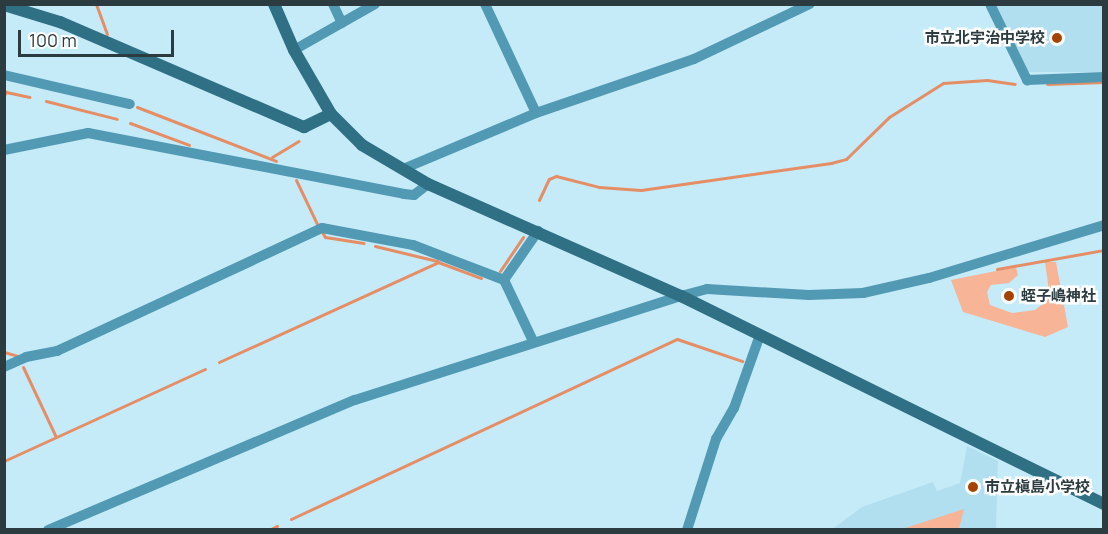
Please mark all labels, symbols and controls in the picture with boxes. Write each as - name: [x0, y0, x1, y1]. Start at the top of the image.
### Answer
- scale bar: [21, 18, 177, 56]
- text: 100 m: [29, 28, 77, 52]
- place label: 市立北宇治中学校: [925, 29, 1045, 47]
- marker: 市立北宇治中学校: [1050, 31, 1064, 45]
- place label: 蛭子嶋神社: [1021, 287, 1096, 305]
- marker: 蛭子嶋神社: [1002, 289, 1016, 303]
- place label: 市立槇島小学校: [985, 478, 1090, 496]
- marker: 市立槇島小学校: [966, 480, 980, 494]

